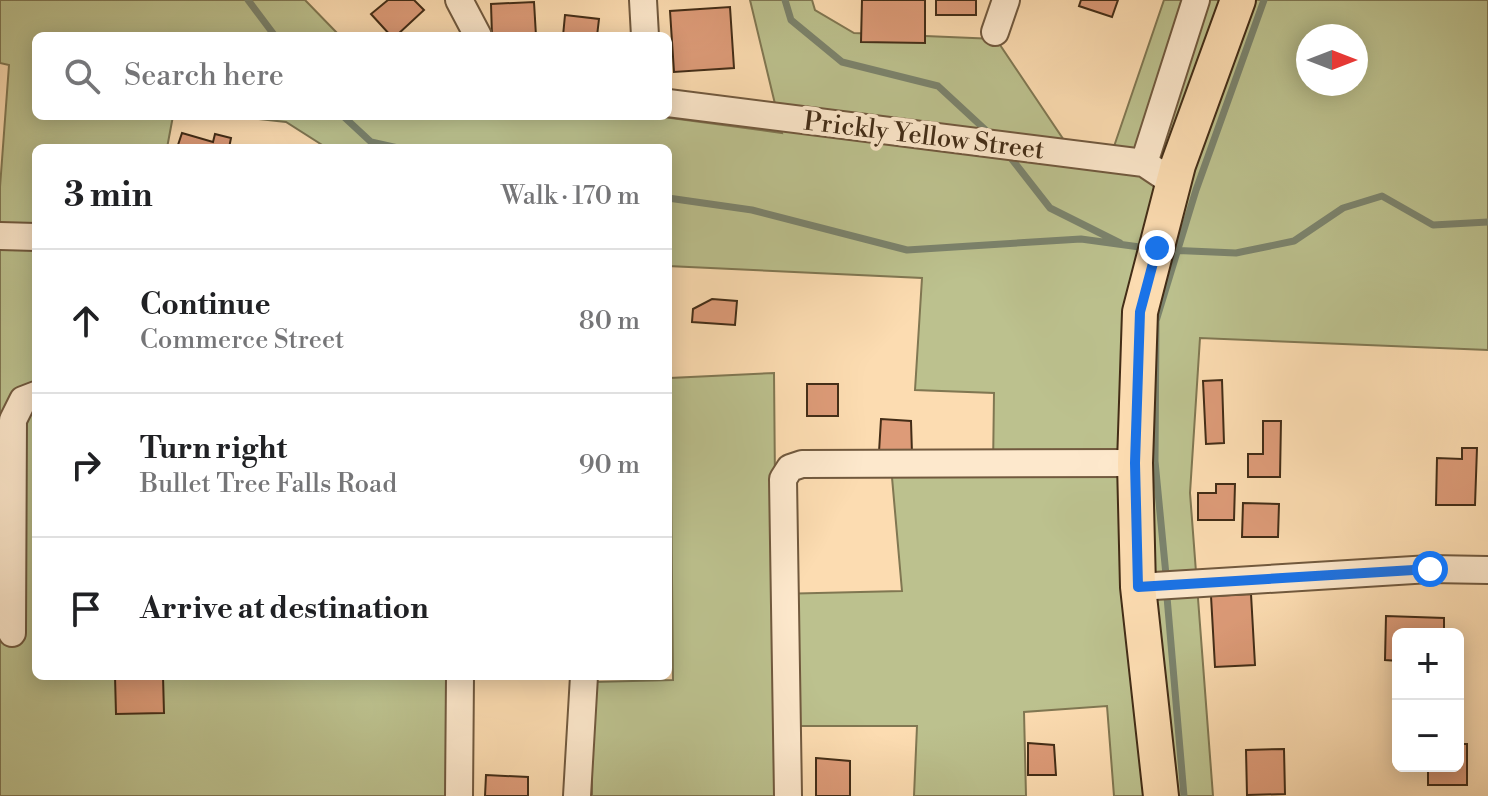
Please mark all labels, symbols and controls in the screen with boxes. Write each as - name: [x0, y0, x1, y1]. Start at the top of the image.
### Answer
- north arrow: [1296, 24, 1368, 96]
- search box: [32, 32, 672, 120]
- icon: search: [60, 54, 104, 98]
- text: Search here: [124, 57, 284, 95]
- street label: Prickly Yellow Street: [802, 105, 1046, 167]
- text: 3 min: [64, 175, 153, 217]
- text: Walk · 170 m: [501, 180, 640, 212]
- route end: [1139, 230, 1175, 266]
- text: Continue: [140, 286, 271, 324]
- icon: ahead: [64, 299, 108, 343]
- text: 80 m: [579, 305, 640, 337]
- text: Commerce Street: [140, 324, 344, 356]
- text: Turn right: [140, 430, 287, 468]
- icon: right: [64, 443, 108, 487]
- text: 90 m: [579, 449, 640, 481]
- text: Bullet Tree Falls Road: [140, 468, 397, 500]
- route start: [1412, 551, 1448, 587]
- icon: arrive: [64, 587, 108, 631]
- text: Arrive at destination: [140, 590, 429, 628]
- map controls: [1392, 628, 1464, 772]
- button: +: [1392, 628, 1464, 700]
- button: −: [1392, 700, 1464, 772]

